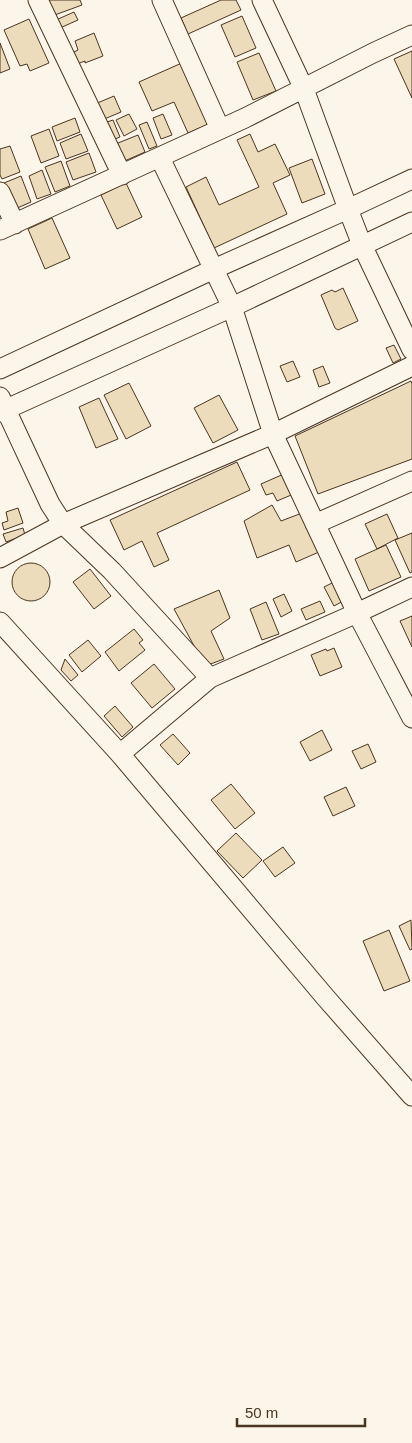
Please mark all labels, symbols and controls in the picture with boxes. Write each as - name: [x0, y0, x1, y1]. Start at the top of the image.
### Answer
- scale bar: [237, 1396, 364, 1428]
- text: 50 m: [245, 1404, 278, 1421]

